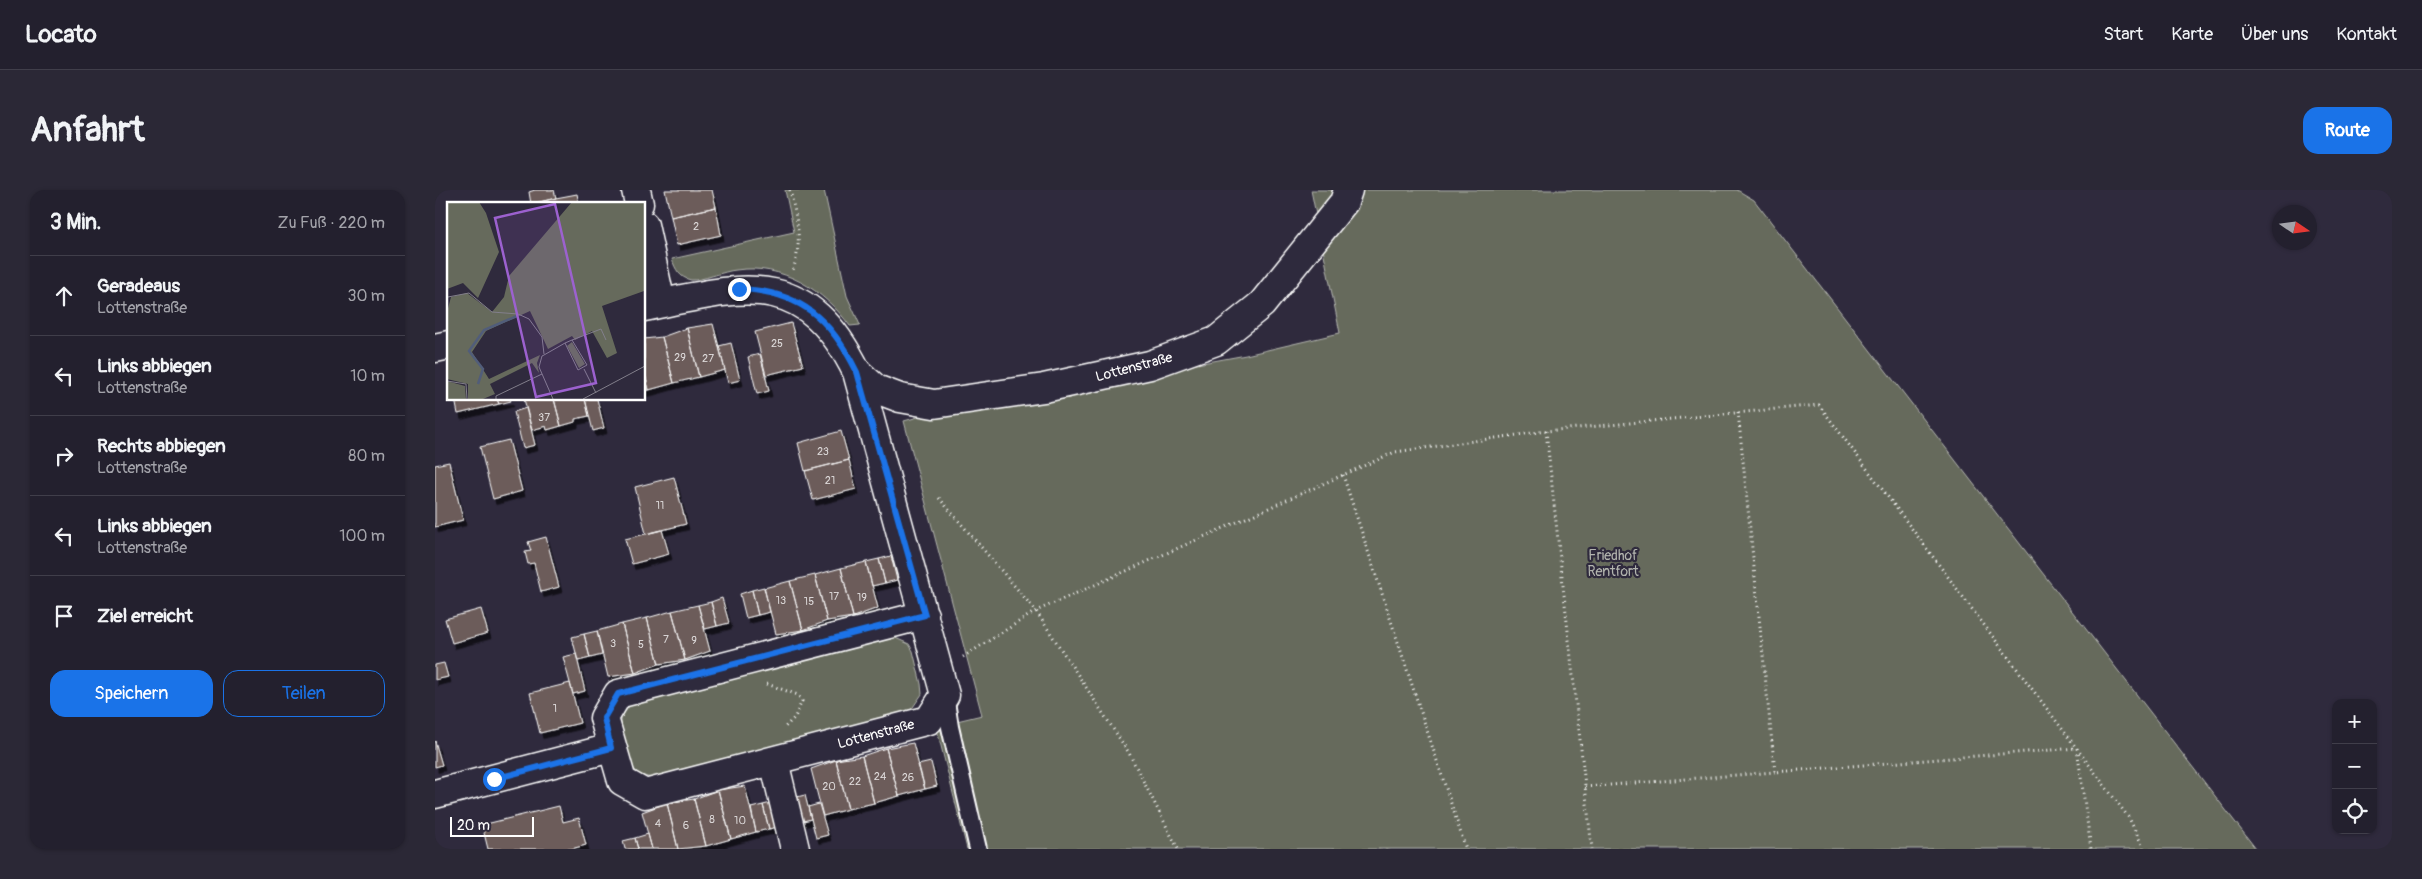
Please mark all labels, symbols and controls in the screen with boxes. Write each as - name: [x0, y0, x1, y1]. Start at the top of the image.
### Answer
- text: Locato: [25, 20, 97, 49]
- text: Start: [2103, 23, 2143, 46]
- text: Karte: [2171, 23, 2213, 46]
- text: Über uns: [2241, 23, 2308, 46]
- text: Kontakt: [2336, 23, 2397, 46]
- button: Route: [2303, 107, 2392, 154]
- text: Anfahrt: [30, 108, 145, 152]
- inset map: [447, 202, 645, 400]
- north arrow: [2272, 205, 2317, 250]
- text: 3 Min.: [50, 209, 101, 236]
- text: Zu Fuß · 220 m: [278, 213, 385, 233]
- house number: 2: [693, 220, 699, 233]
- text: Geradeaus: [97, 274, 180, 298]
- route end: [728, 278, 751, 301]
- icon: ahead: [50, 282, 78, 310]
- text: 30 m: [347, 286, 385, 306]
- text: Lottenstraße: [97, 298, 187, 318]
- house number: 25: [771, 337, 783, 350]
- street label: Lottenstraße: [1094, 349, 1174, 385]
- house number: 29: [674, 351, 686, 364]
- house number: 27: [702, 352, 714, 365]
- text: Links abbiegen: [97, 354, 212, 378]
- icon: left: [50, 362, 78, 390]
- text: 10 m: [350, 366, 385, 386]
- text: Lottenstraße: [97, 378, 187, 398]
- house number: 37: [538, 411, 550, 424]
- text: Rechts abbiegen: [97, 434, 226, 458]
- icon: right: [50, 442, 78, 470]
- house number: 23: [817, 445, 829, 458]
- text: 80 m: [348, 446, 385, 466]
- text: Lottenstraße: [97, 458, 187, 478]
- house number: 21: [825, 474, 835, 487]
- house number: 11: [656, 499, 664, 512]
- text: Links abbiegen: [97, 514, 212, 538]
- icon: left: [50, 522, 78, 550]
- text: 100 m: [339, 526, 385, 546]
- text: Lottenstraße: [97, 538, 187, 558]
- park label: Friedhof Rentfort: [1587, 547, 1639, 580]
- house number: 17: [829, 590, 839, 603]
- house number: 19: [857, 591, 867, 604]
- house number: 13: [776, 594, 786, 607]
- house number: 15: [804, 595, 814, 608]
- icon: arrive: [50, 602, 78, 630]
- text: Ziel erreicht: [97, 604, 193, 628]
- house number: 7: [663, 633, 669, 646]
- house number: 9: [691, 634, 697, 647]
- house number: 3: [610, 637, 616, 650]
- house number: 5: [638, 638, 644, 651]
- button: Speichern: [50, 670, 213, 717]
- button: Teilen: [223, 670, 385, 717]
- map controls: [2332, 699, 2377, 834]
- button: +: [2332, 699, 2377, 744]
- house number: 1: [553, 702, 557, 715]
- street label: Lottenstraße: [836, 716, 916, 752]
- button: −: [2332, 744, 2377, 789]
- route start: [483, 768, 506, 791]
- house number: 24: [874, 770, 887, 783]
- house number: 26: [902, 771, 914, 784]
- house number: 22: [849, 775, 861, 788]
- house number: 20: [822, 780, 836, 793]
- button: locate: [2332, 789, 2377, 834]
- house number: 8: [709, 813, 715, 826]
- scale bar: [450, 814, 534, 837]
- house number: 10: [734, 814, 746, 827]
- text: 20 m: [457, 817, 490, 834]
- house number: 4: [655, 817, 662, 830]
- house number: 6: [683, 819, 689, 832]

